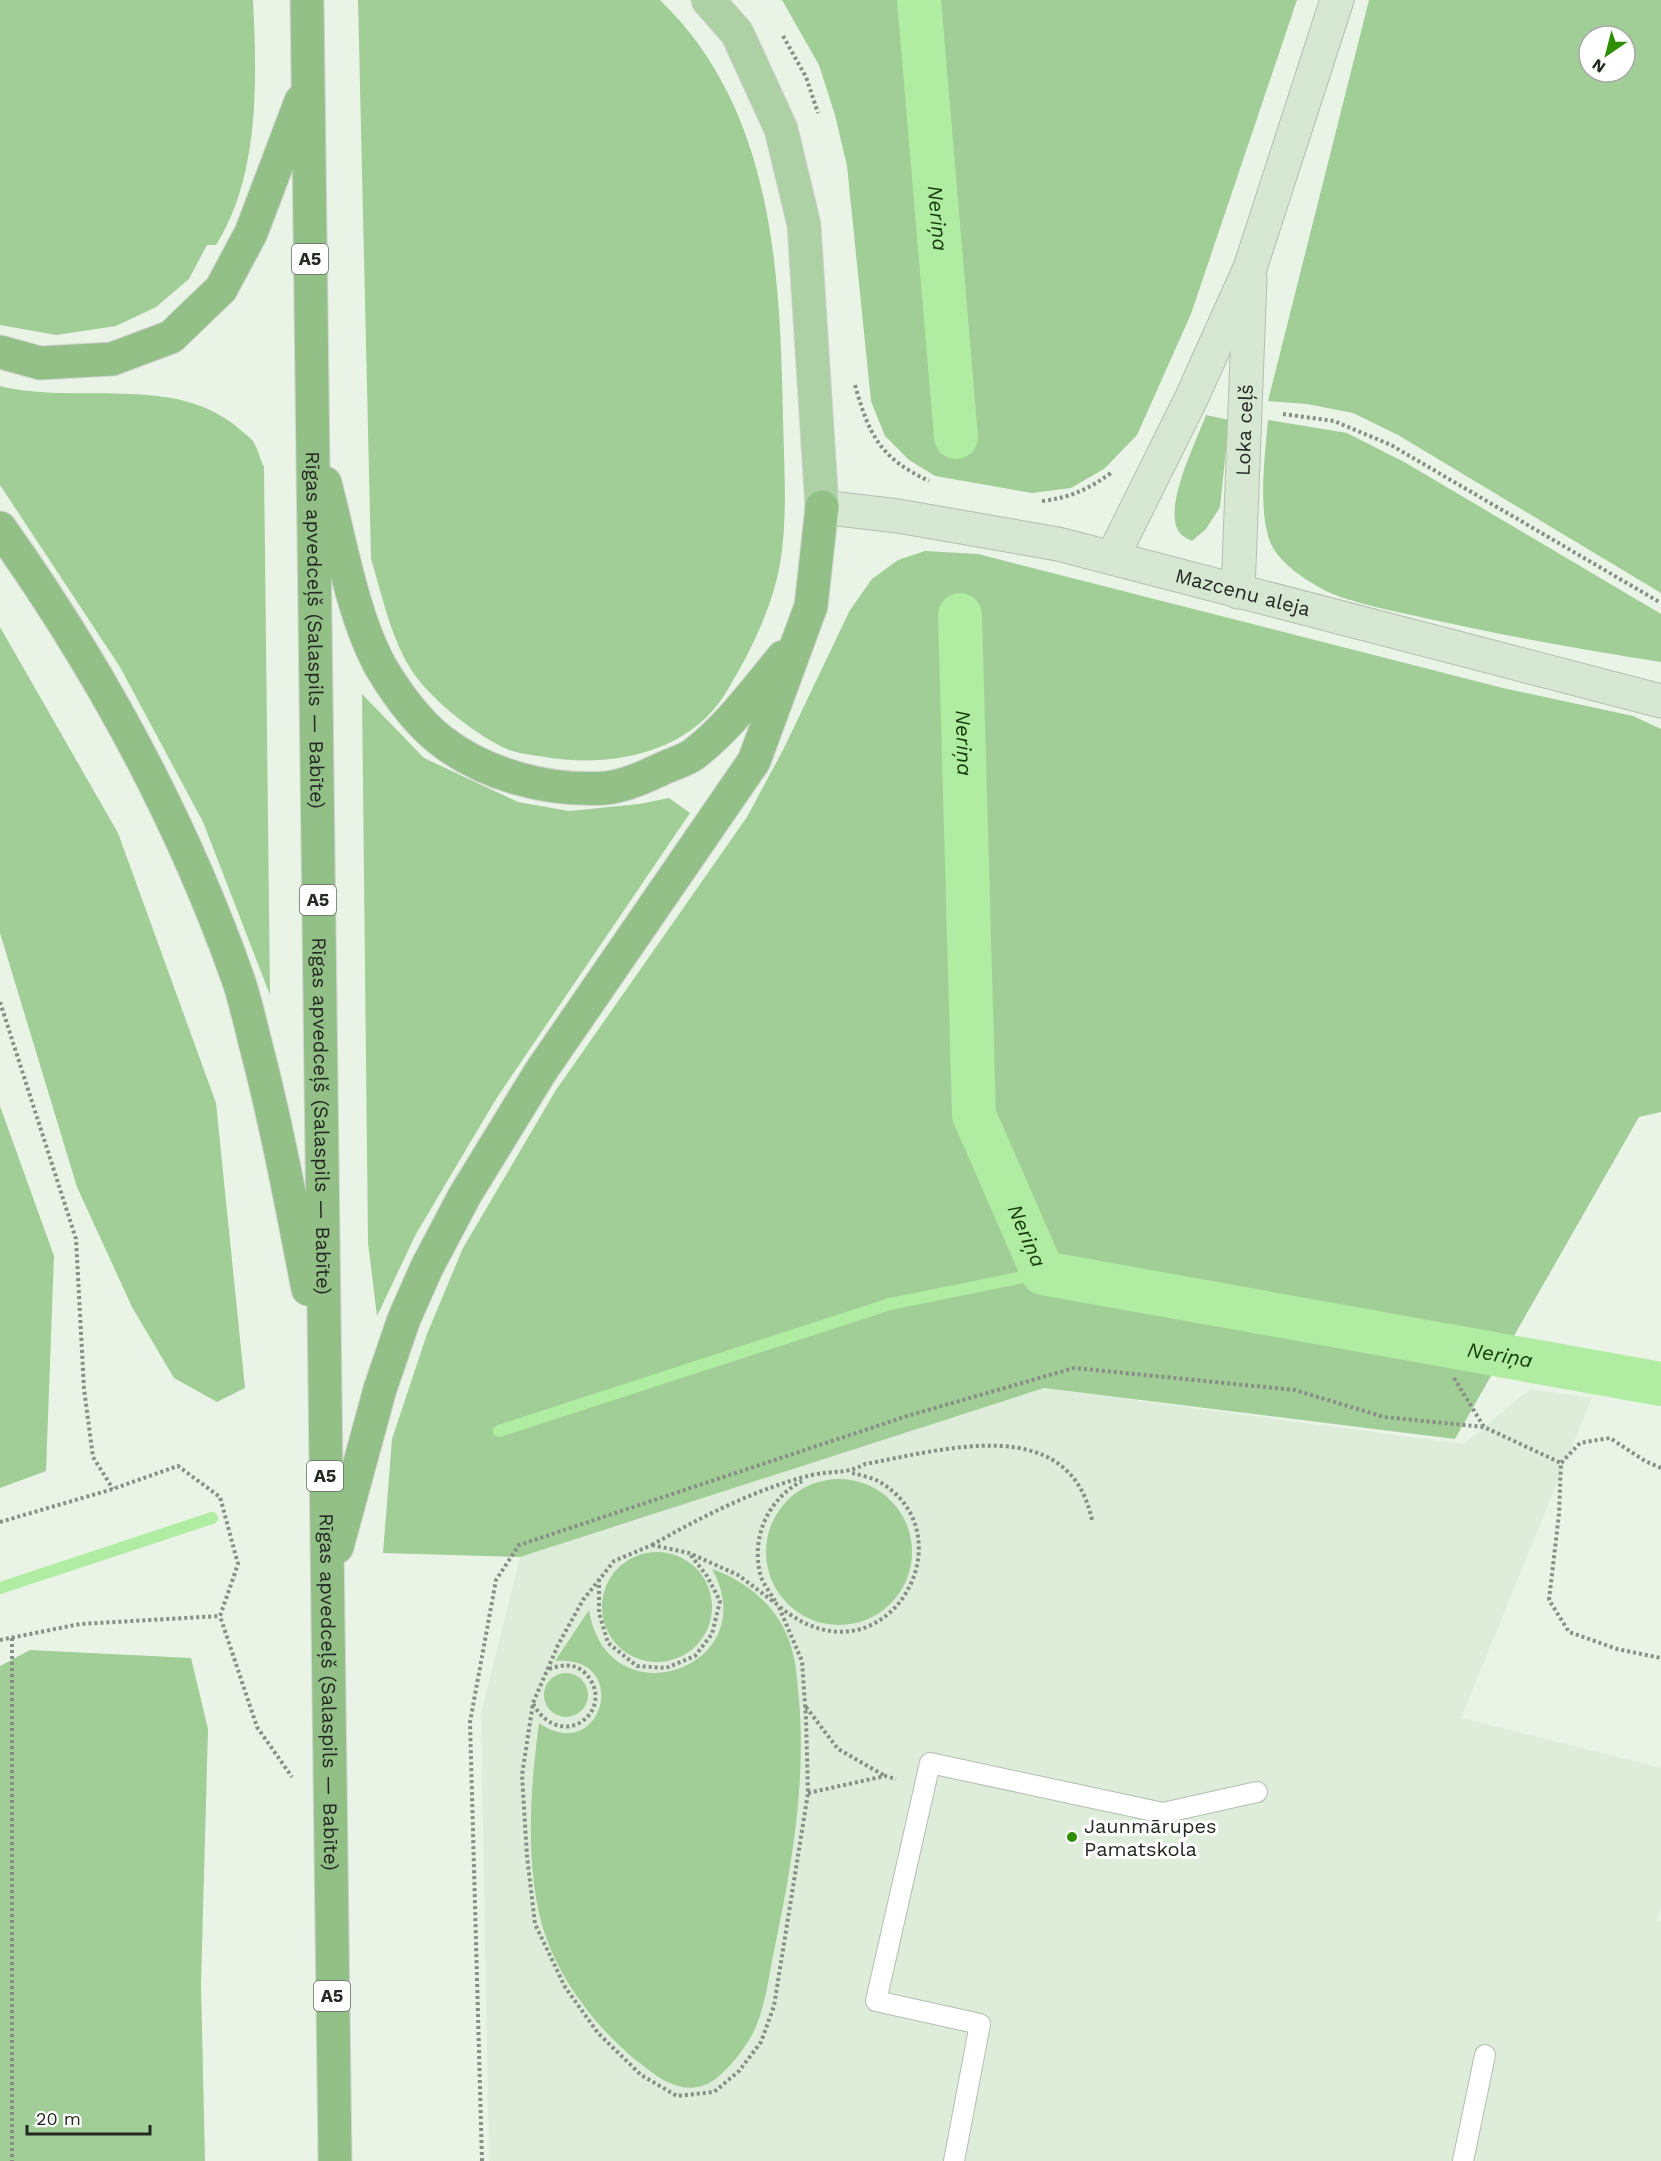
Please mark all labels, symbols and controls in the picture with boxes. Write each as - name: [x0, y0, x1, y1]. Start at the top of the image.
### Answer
- north arrow: [1577, 24, 1637, 84]
- text: N: [1588, 55, 1609, 77]
- water label: Neriņa: [923, 184, 953, 252]
- road number: A5: [292, 244, 328, 274]
- street label: Loka ceļš: [1230, 384, 1258, 477]
- street label: Rīgas apvedceļš (Salaspils — Babīte): [301, 451, 329, 809]
- street label: Mazcenu aleja: [1173, 563, 1313, 621]
- water label: Neriņa: [951, 710, 978, 776]
- road number: A5: [300, 885, 336, 915]
- street label: Rīgas apvedceļš (Salaspils — Babīte): [307, 937, 336, 1295]
- water label: Neriņa: [1003, 1200, 1052, 1271]
- water label: Neriņa: [1466, 1336, 1535, 1373]
- road number: A5: [307, 1461, 343, 1491]
- street label: Rīgas apvedceļš (Salaspils — Babīte): [315, 1513, 343, 1871]
- place label: Jaunmārupes Pamatskola: [1084, 1814, 1217, 1861]
- marker: Jaunmārupes Pamatskola: [1065, 1830, 1079, 1844]
- road number: A5: [314, 1981, 350, 2011]
- scale bar: [27, 2098, 150, 2136]
- text: 20 m: [36, 2108, 81, 2129]

